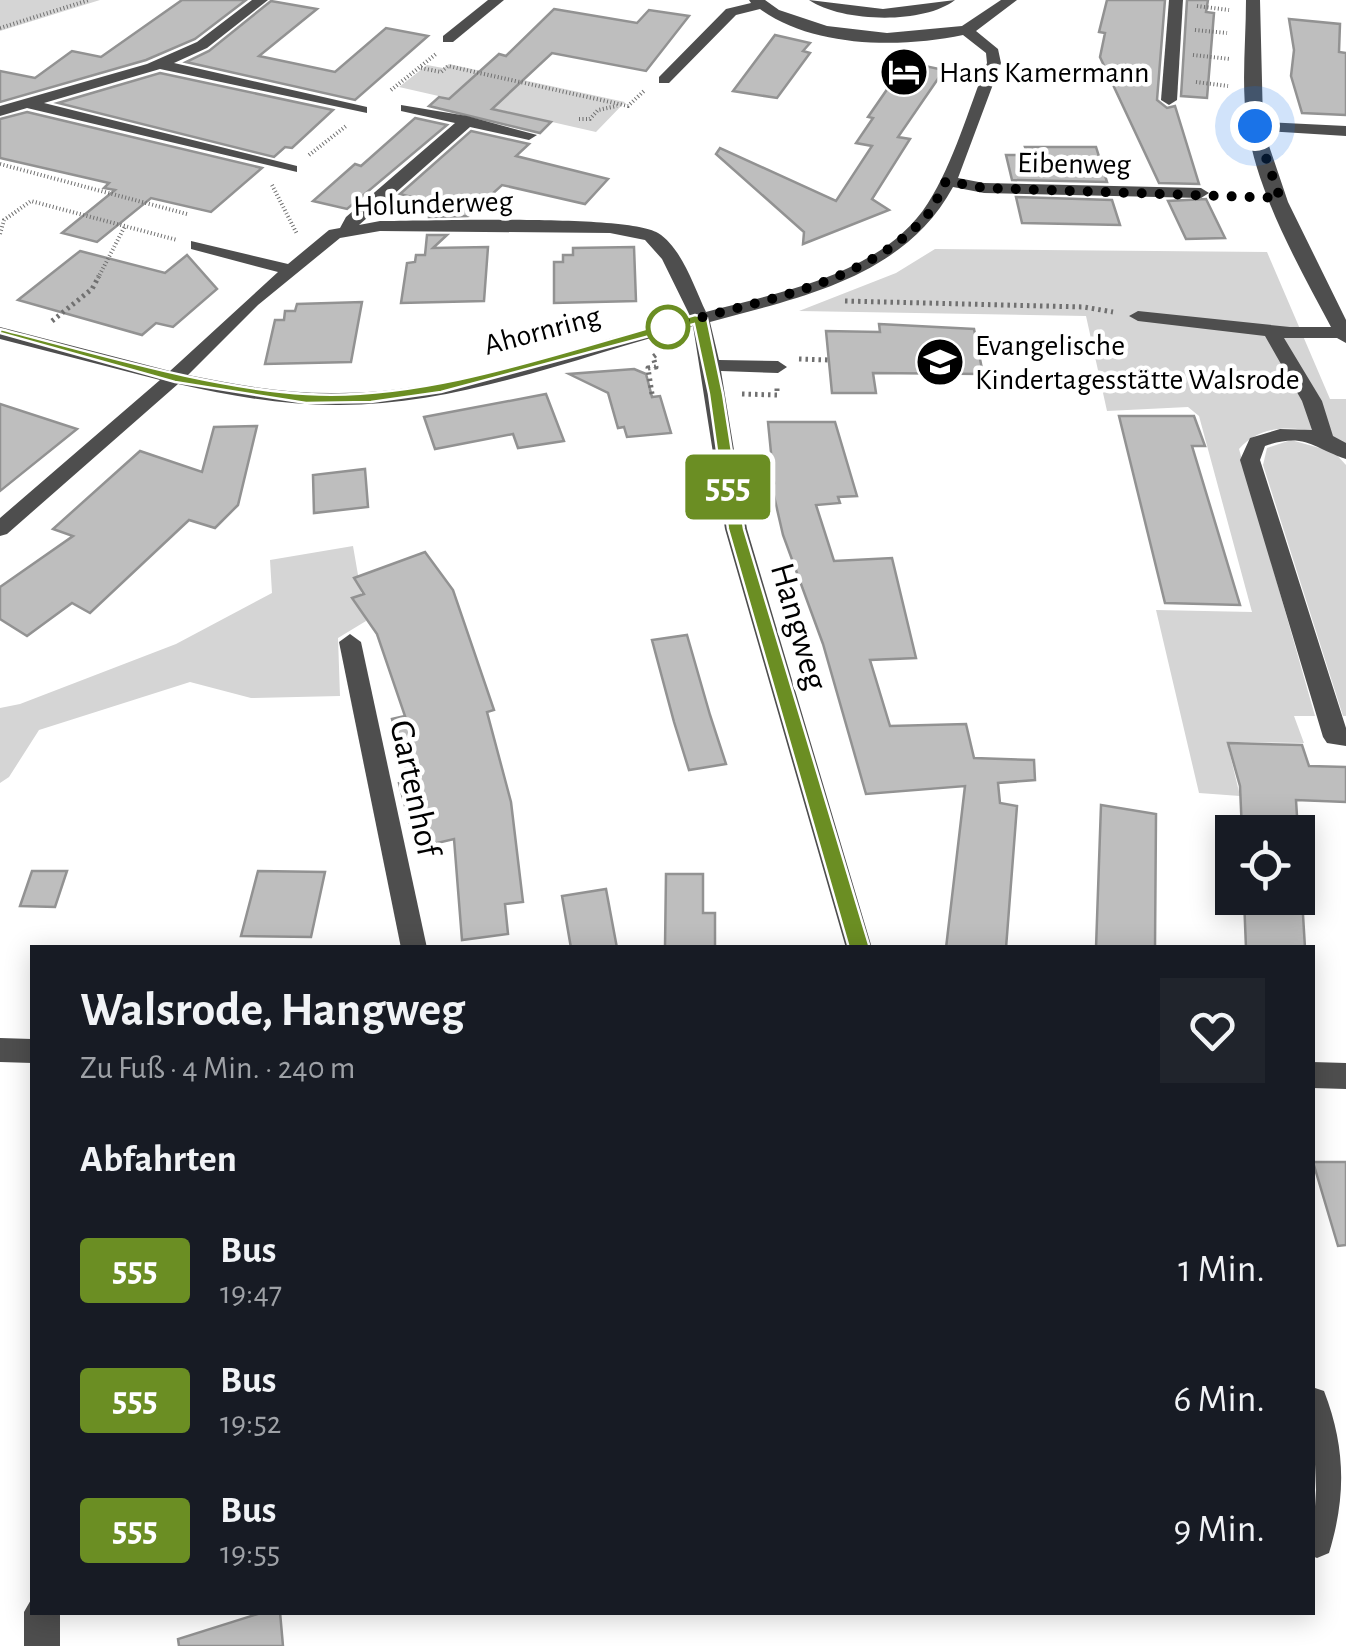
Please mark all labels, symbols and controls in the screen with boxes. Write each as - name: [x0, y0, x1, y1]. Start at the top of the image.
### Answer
- hotel icon: Hans Kamermann: [878, 46, 930, 98]
- place label: Hans Kamermann: [939, 58, 1149, 88]
- your location: [1230, 101, 1280, 151]
- street label: Eibenweg: [1017, 148, 1132, 180]
- street label: Holunderweg: [353, 186, 514, 222]
- street label: Ahornring: [481, 301, 604, 361]
- unlabelled marker: [647, 306, 689, 348]
- place label: Evangelische Kindertagesstätte Walsrode: [975, 331, 1300, 395]
- school or university icon: Evangelische Kindertagesstätte Walsrode: [914, 336, 966, 388]
- line badge: 555: [670, 454, 786, 520]
- text: 555: [705, 470, 751, 505]
- street label: Hangweg: [764, 559, 833, 694]
- street label: Gartenhof: [383, 717, 446, 862]
- map controls: [1215, 815, 1315, 915]
- button: locate: [1215, 815, 1315, 915]
- button: heart: [1160, 978, 1265, 1083]
- text: Walsrode, Hangweg: [80, 987, 465, 1035]
- text: Zu Fuß · 4 Min. · 240 m: [80, 1052, 355, 1084]
- text: Abfahrten: [80, 1141, 237, 1179]
- text: Bus: [220, 1232, 276, 1270]
- text: 1 Min.: [1178, 1251, 1265, 1289]
- text: 555: [112, 1253, 158, 1288]
- text: 19:47: [220, 1277, 282, 1309]
- text: Bus: [220, 1362, 276, 1400]
- text: 6 Min.: [1173, 1381, 1265, 1419]
- text: 555: [112, 1383, 158, 1418]
- text: 19:52: [220, 1407, 281, 1439]
- text: Bus: [220, 1492, 276, 1530]
- text: 9 Min.: [1173, 1511, 1265, 1549]
- text: 555: [112, 1513, 158, 1548]
- text: 19:55: [220, 1537, 280, 1569]

